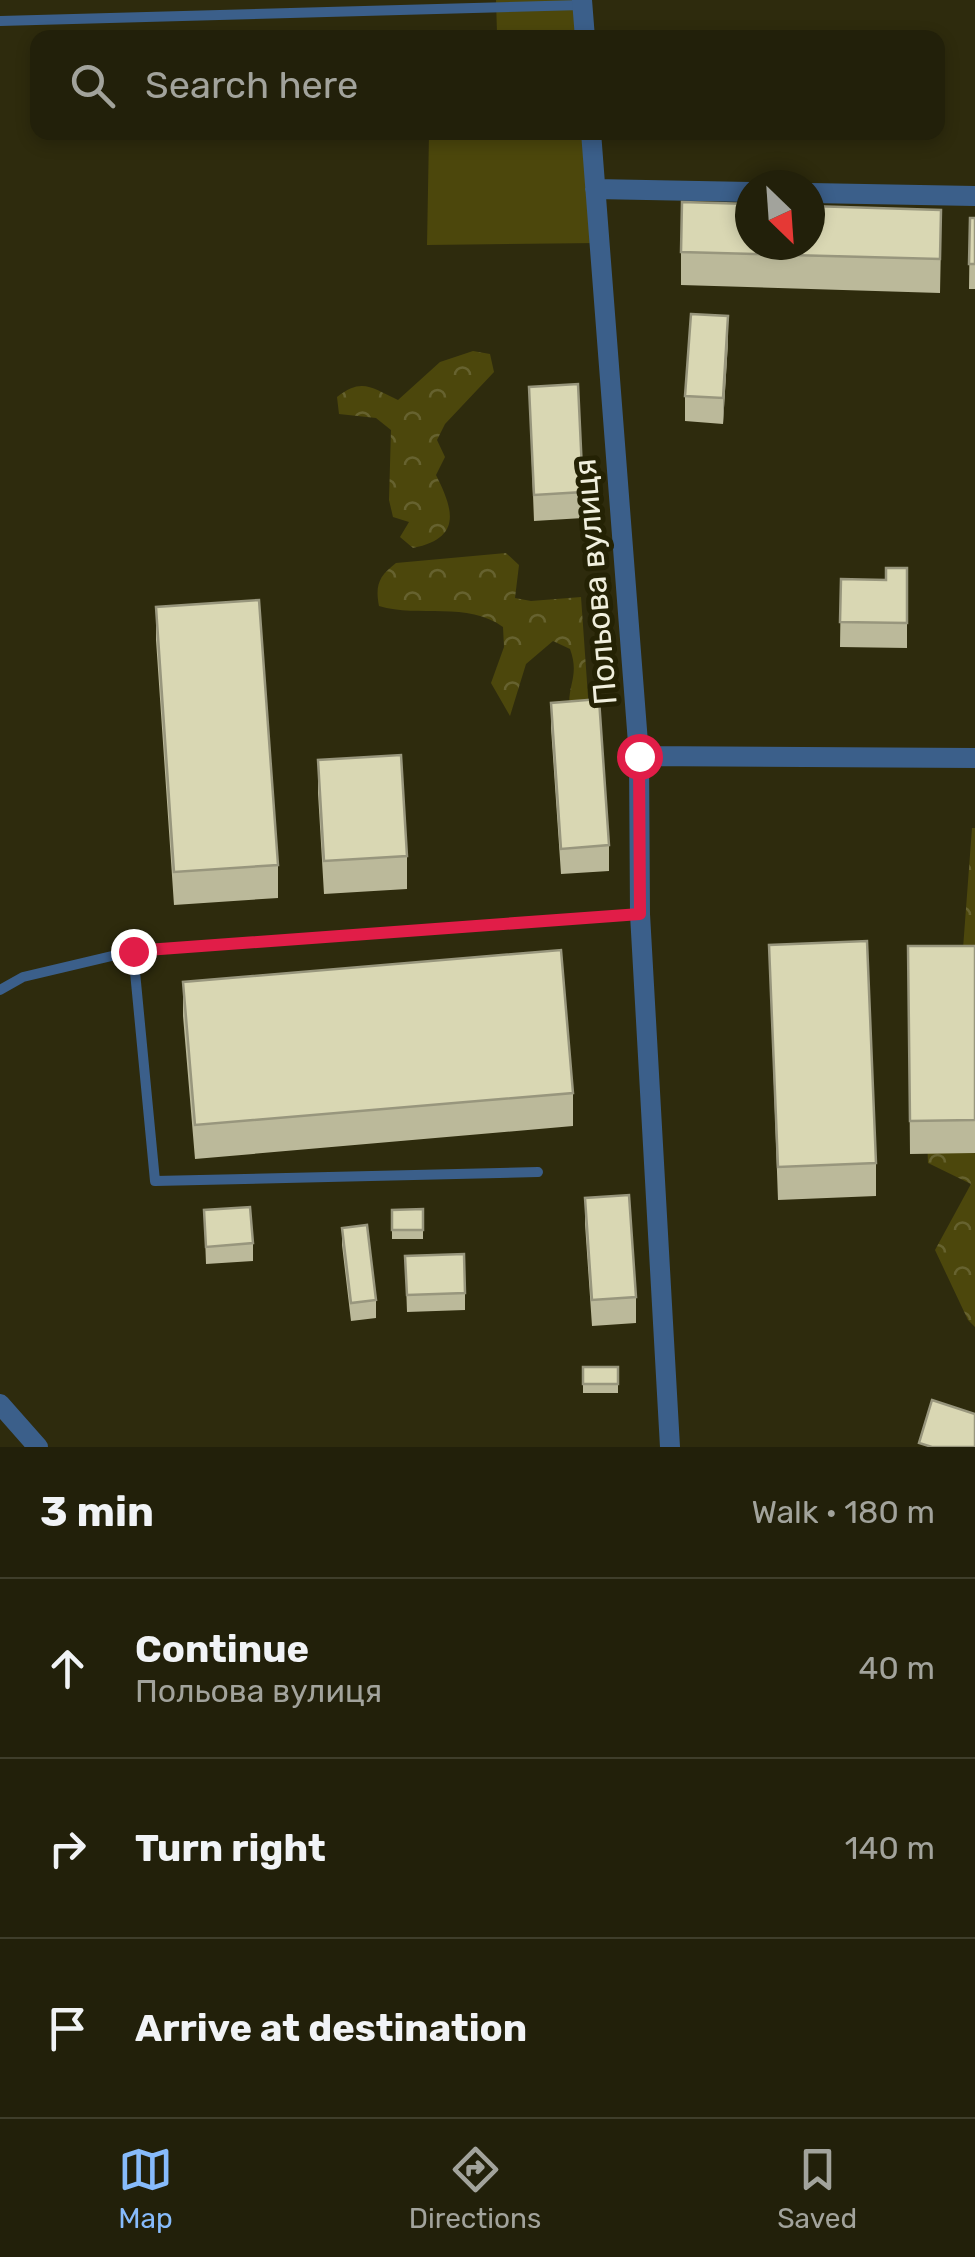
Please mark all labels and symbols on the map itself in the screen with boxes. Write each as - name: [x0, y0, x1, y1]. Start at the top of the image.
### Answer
- north arrow: [735, 170, 825, 260]
- street label: Польова вулиця: [565, 457, 625, 707]
- route start: [617, 734, 663, 780]
- route end: [111, 929, 157, 975]

